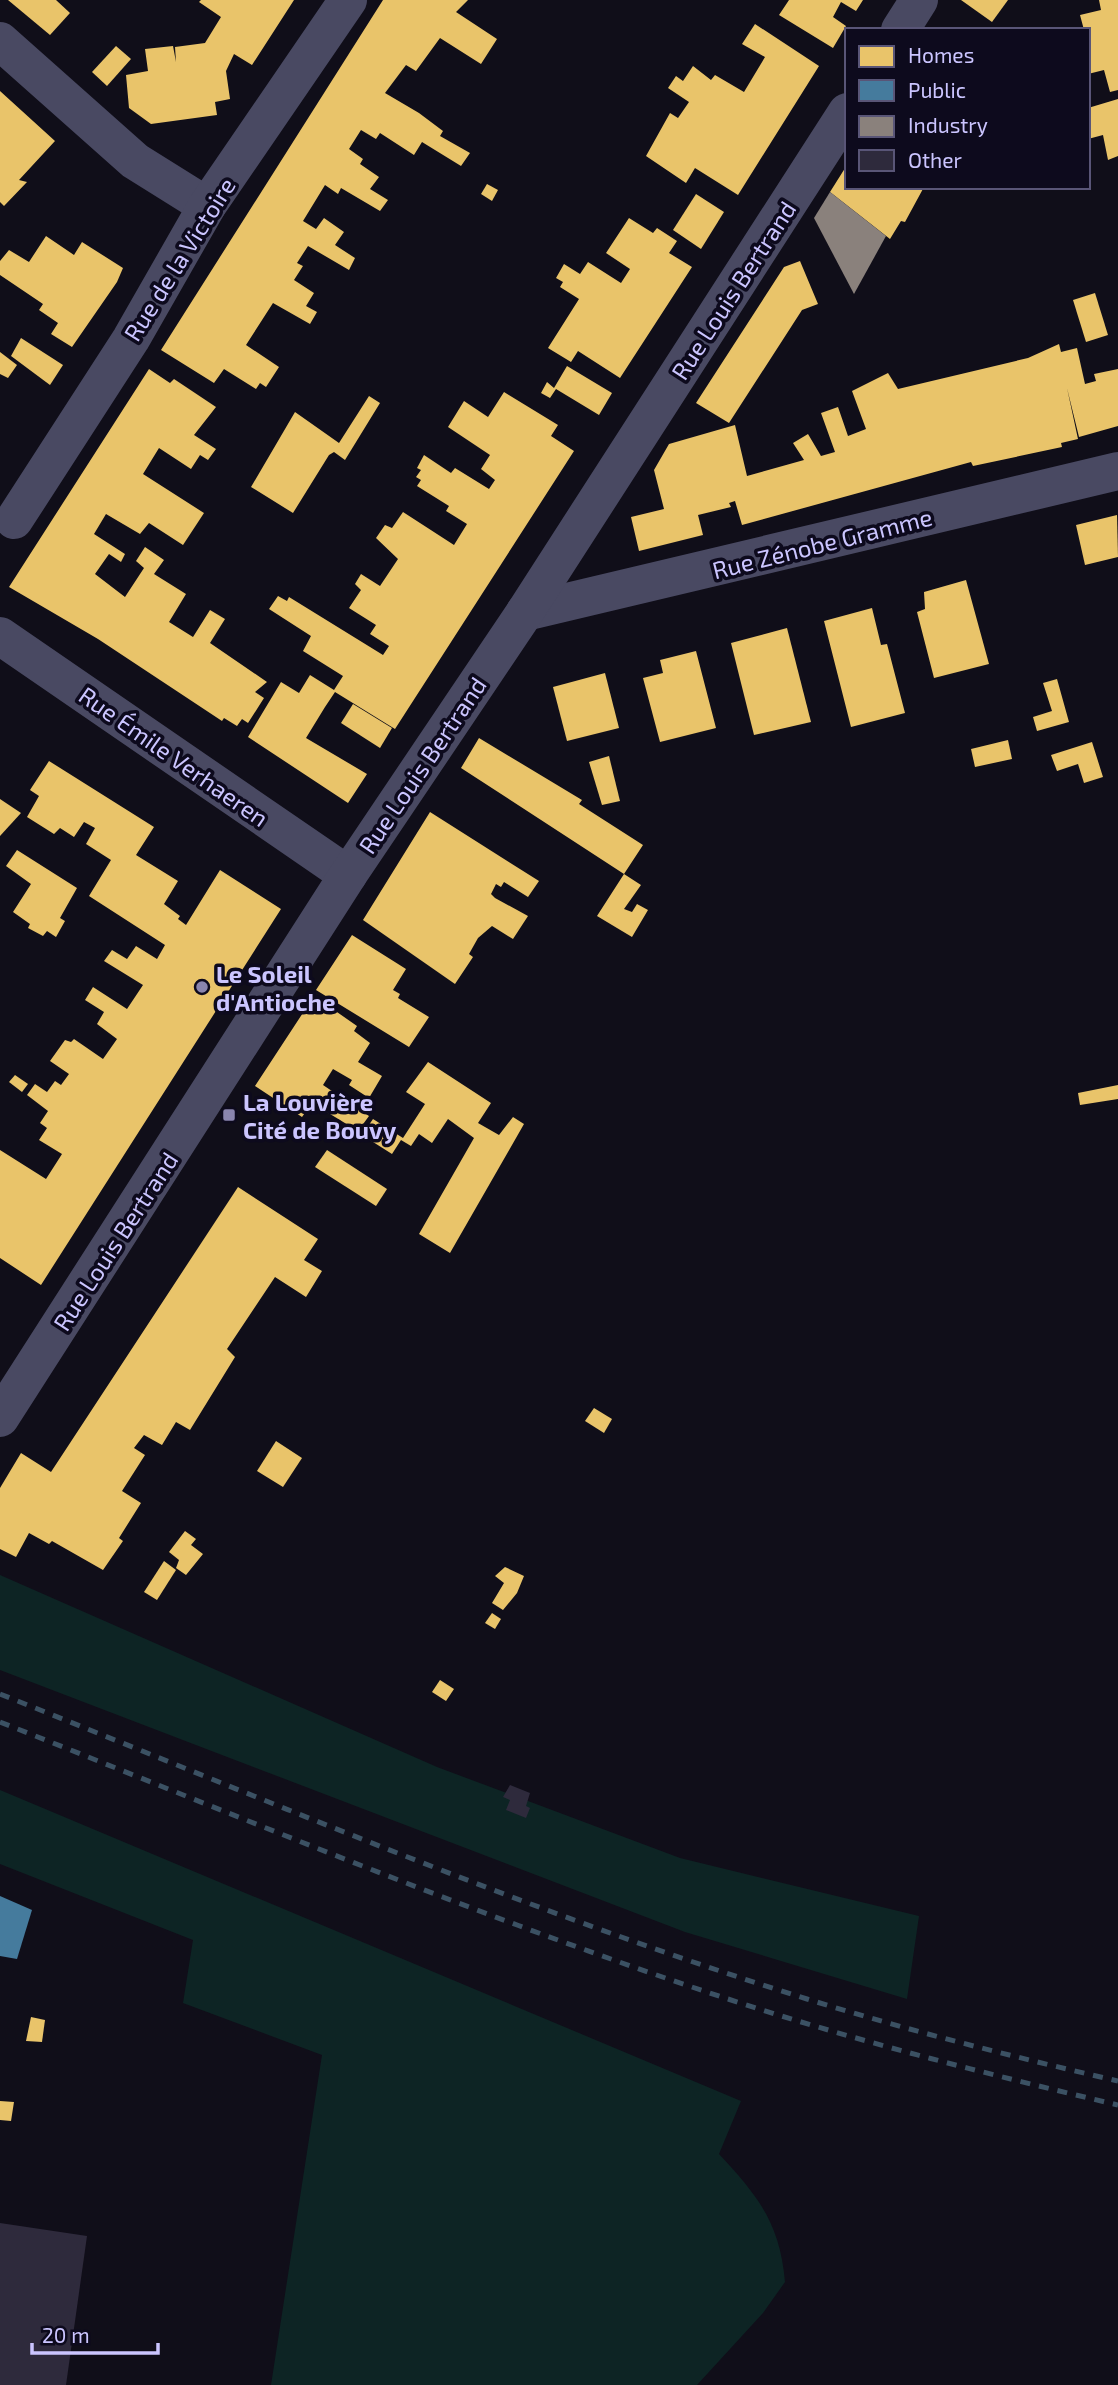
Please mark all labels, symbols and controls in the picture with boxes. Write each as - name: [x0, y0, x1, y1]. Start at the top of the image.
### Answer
- legend: [845, 28, 1090, 189]
- text: Homes: [908, 42, 974, 67]
- text: Public: [908, 77, 966, 102]
- text: Industry: [908, 112, 988, 137]
- text: Other: [908, 147, 963, 172]
- street label: Rue de la Victoire: [117, 172, 241, 346]
- street label: Rue Louis Bertrand: [664, 195, 802, 385]
- street label: Rue Zénobe Gramme: [709, 502, 935, 584]
- street label: Rue Louis Bertrand: [352, 671, 492, 859]
- street label: Rue Émile Verhaeren: [74, 680, 274, 832]
- place label: Le Soleil d'Antioche: [216, 959, 335, 1016]
- marker: Le Soleil d'Antioche: [194, 979, 210, 995]
- place label: La Louvière Cité de Bouvy: [243, 1087, 397, 1144]
- marker: La Louvière Cité de Bouvy: [221, 1107, 237, 1123]
- street label: Rue Louis Bertrand: [46, 1146, 184, 1336]
- scale bar: [32, 2312, 158, 2356]
- text: 20 m: [42, 2322, 90, 2347]

